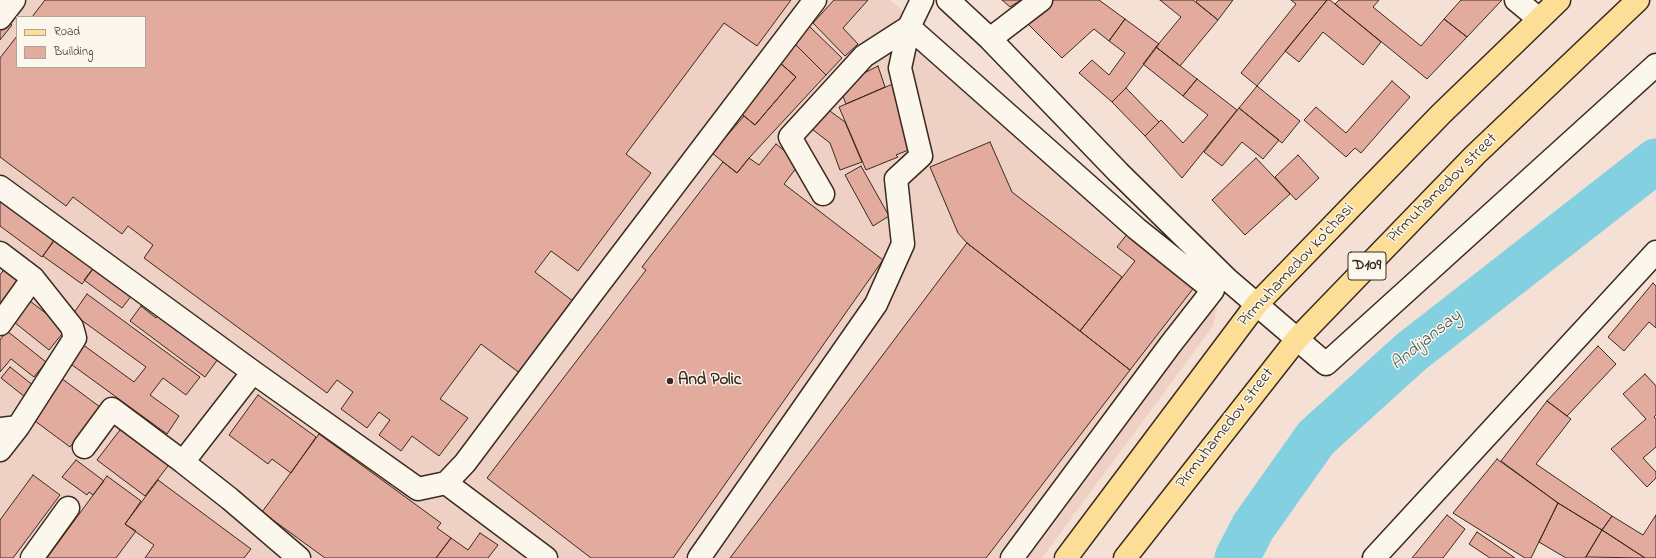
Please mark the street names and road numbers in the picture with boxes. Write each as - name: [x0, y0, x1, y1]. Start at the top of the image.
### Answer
- street label: Pirmuhamedov street: [1384, 130, 1502, 248]
- street label: Pirmuhamedov ko'chasi: [1234, 200, 1360, 332]
- road number: D109: [1348, 252, 1386, 280]
- street label: Pirmuhamedov street: [1172, 364, 1280, 494]

